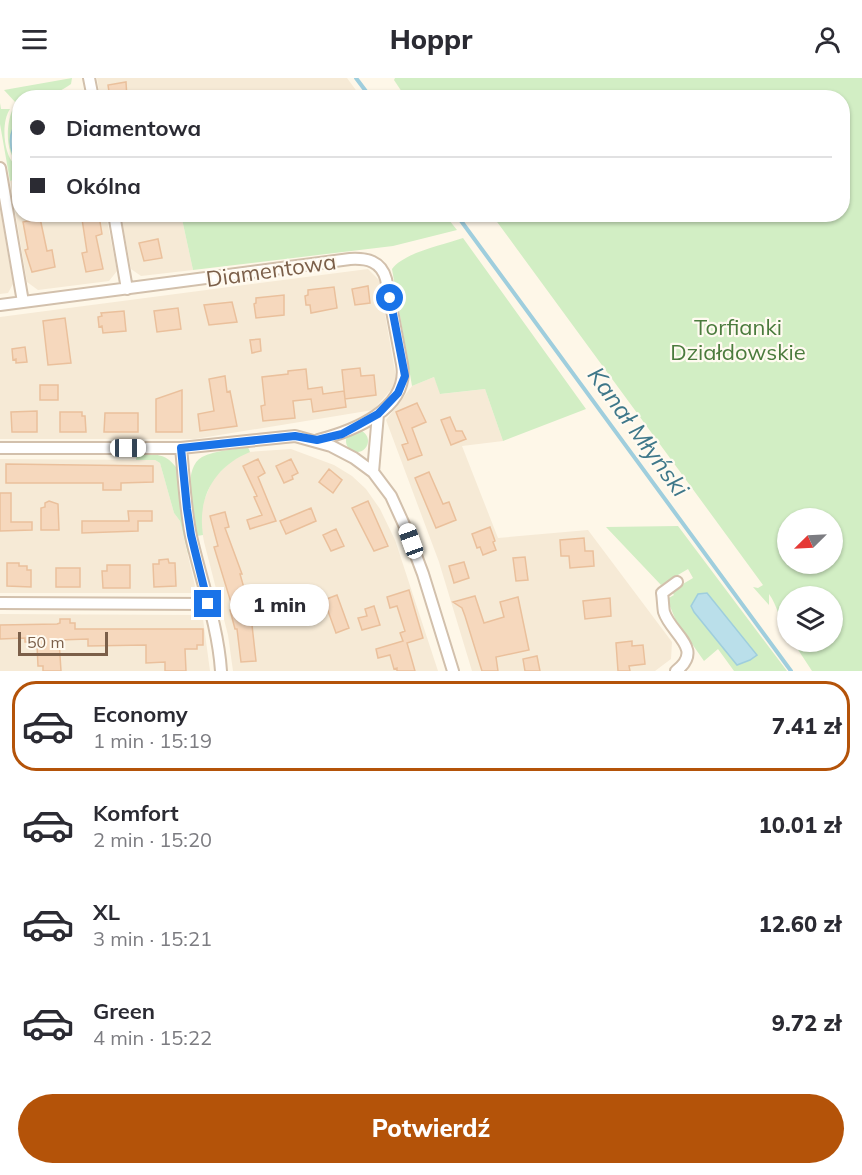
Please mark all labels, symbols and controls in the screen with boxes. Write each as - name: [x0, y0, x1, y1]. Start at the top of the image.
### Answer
- text: Hoppr: [390, 22, 472, 56]
- icon: menu: [18, 23, 51, 56]
- icon: person: [811, 23, 844, 56]
- text: Diamentowa: [66, 114, 201, 142]
- text: Okólna: [66, 172, 141, 200]
- street label: Diamentowa: [204, 247, 338, 293]
- route start: [376, 284, 403, 311]
- park label: Torfianki Działdowskie: [670, 313, 806, 366]
- water label: Kanał Młyński: [582, 361, 696, 502]
- car: [110, 439, 146, 457]
- north arrow: [777, 508, 843, 574]
- map controls: [777, 508, 843, 652]
- car: [396, 521, 426, 561]
- callout: 1 min: [229, 583, 328, 625]
- button: layers: [777, 586, 843, 652]
- route end: [194, 590, 221, 617]
- text: 1 min: [253, 592, 306, 617]
- scale bar: [18, 629, 108, 656]
- text: 50 m: [27, 632, 64, 652]
- icon: car: [21, 699, 75, 753]
- text: Economy: [93, 700, 188, 728]
- text: 7.41 zł: [772, 712, 841, 740]
- text: 1 min · 15:19: [93, 728, 212, 753]
- icon: car: [21, 798, 75, 852]
- text: Komfort: [93, 799, 179, 827]
- text: 10.01 zł: [759, 811, 841, 839]
- text: 2 min · 15:20: [93, 827, 212, 852]
- icon: car: [21, 897, 75, 951]
- text: XL: [93, 898, 120, 926]
- text: 12.60 zł: [759, 910, 841, 938]
- text: 3 min · 15:21: [93, 926, 212, 951]
- icon: car: [21, 996, 75, 1050]
- text: Green: [93, 997, 155, 1025]
- text: 9.72 zł: [772, 1009, 841, 1037]
- text: 4 min · 15:22: [93, 1025, 212, 1050]
- button: Potwierdź: [18, 1094, 844, 1163]

